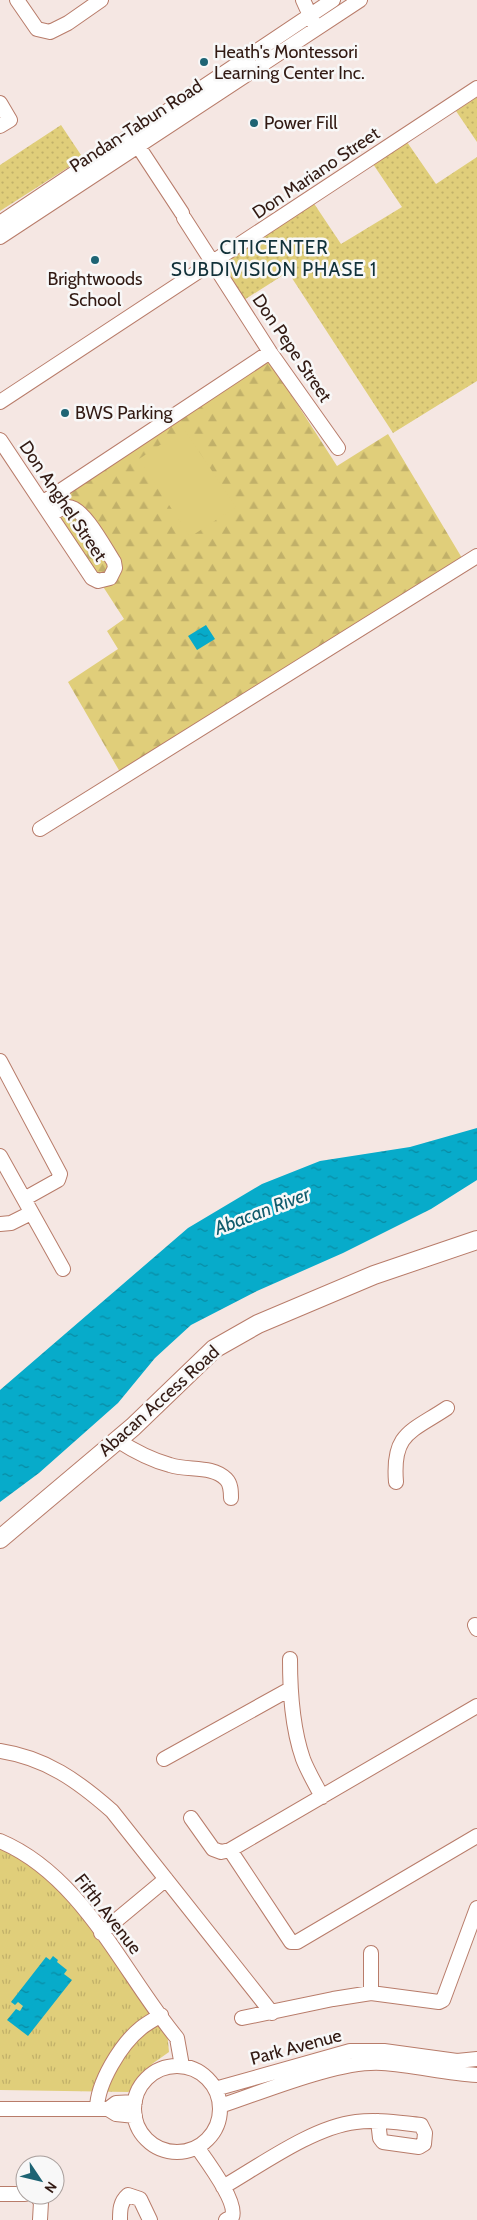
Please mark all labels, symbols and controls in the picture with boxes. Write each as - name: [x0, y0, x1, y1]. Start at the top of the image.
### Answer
- place label: Heath's Montessori Learning Center Inc.: [214, 41, 365, 84]
- marker: Heath's Montessori Learning Center Inc.: [198, 56, 210, 68]
- street label: Pandan-Tabun Road: [65, 75, 207, 177]
- place label: Power Fill: [264, 112, 338, 134]
- marker: Power Fill: [248, 117, 260, 129]
- street label: Don Mariano Street: [248, 122, 384, 224]
- district label: CITICENTER SUBDIVISION PHASE 1: [171, 236, 377, 281]
- marker: Brightwoods School: [89, 254, 101, 266]
- place label: Brightwoods School: [48, 268, 143, 311]
- street label: Don Pepe Street: [248, 290, 336, 406]
- place label: BWS Parking: [75, 402, 173, 424]
- marker: BWS Parking: [59, 407, 71, 419]
- street label: Don Anghel Street: [15, 437, 111, 565]
- water label: Abacan River: [210, 1182, 314, 1240]
- street label: Abacan Access Road: [94, 1341, 224, 1461]
- street label: Fifth Avenue: [70, 1869, 146, 1959]
- street label: Park Avenue: [248, 2024, 344, 2070]
- north arrow: [15, 2155, 65, 2205]
- text: N: [40, 2178, 61, 2197]

